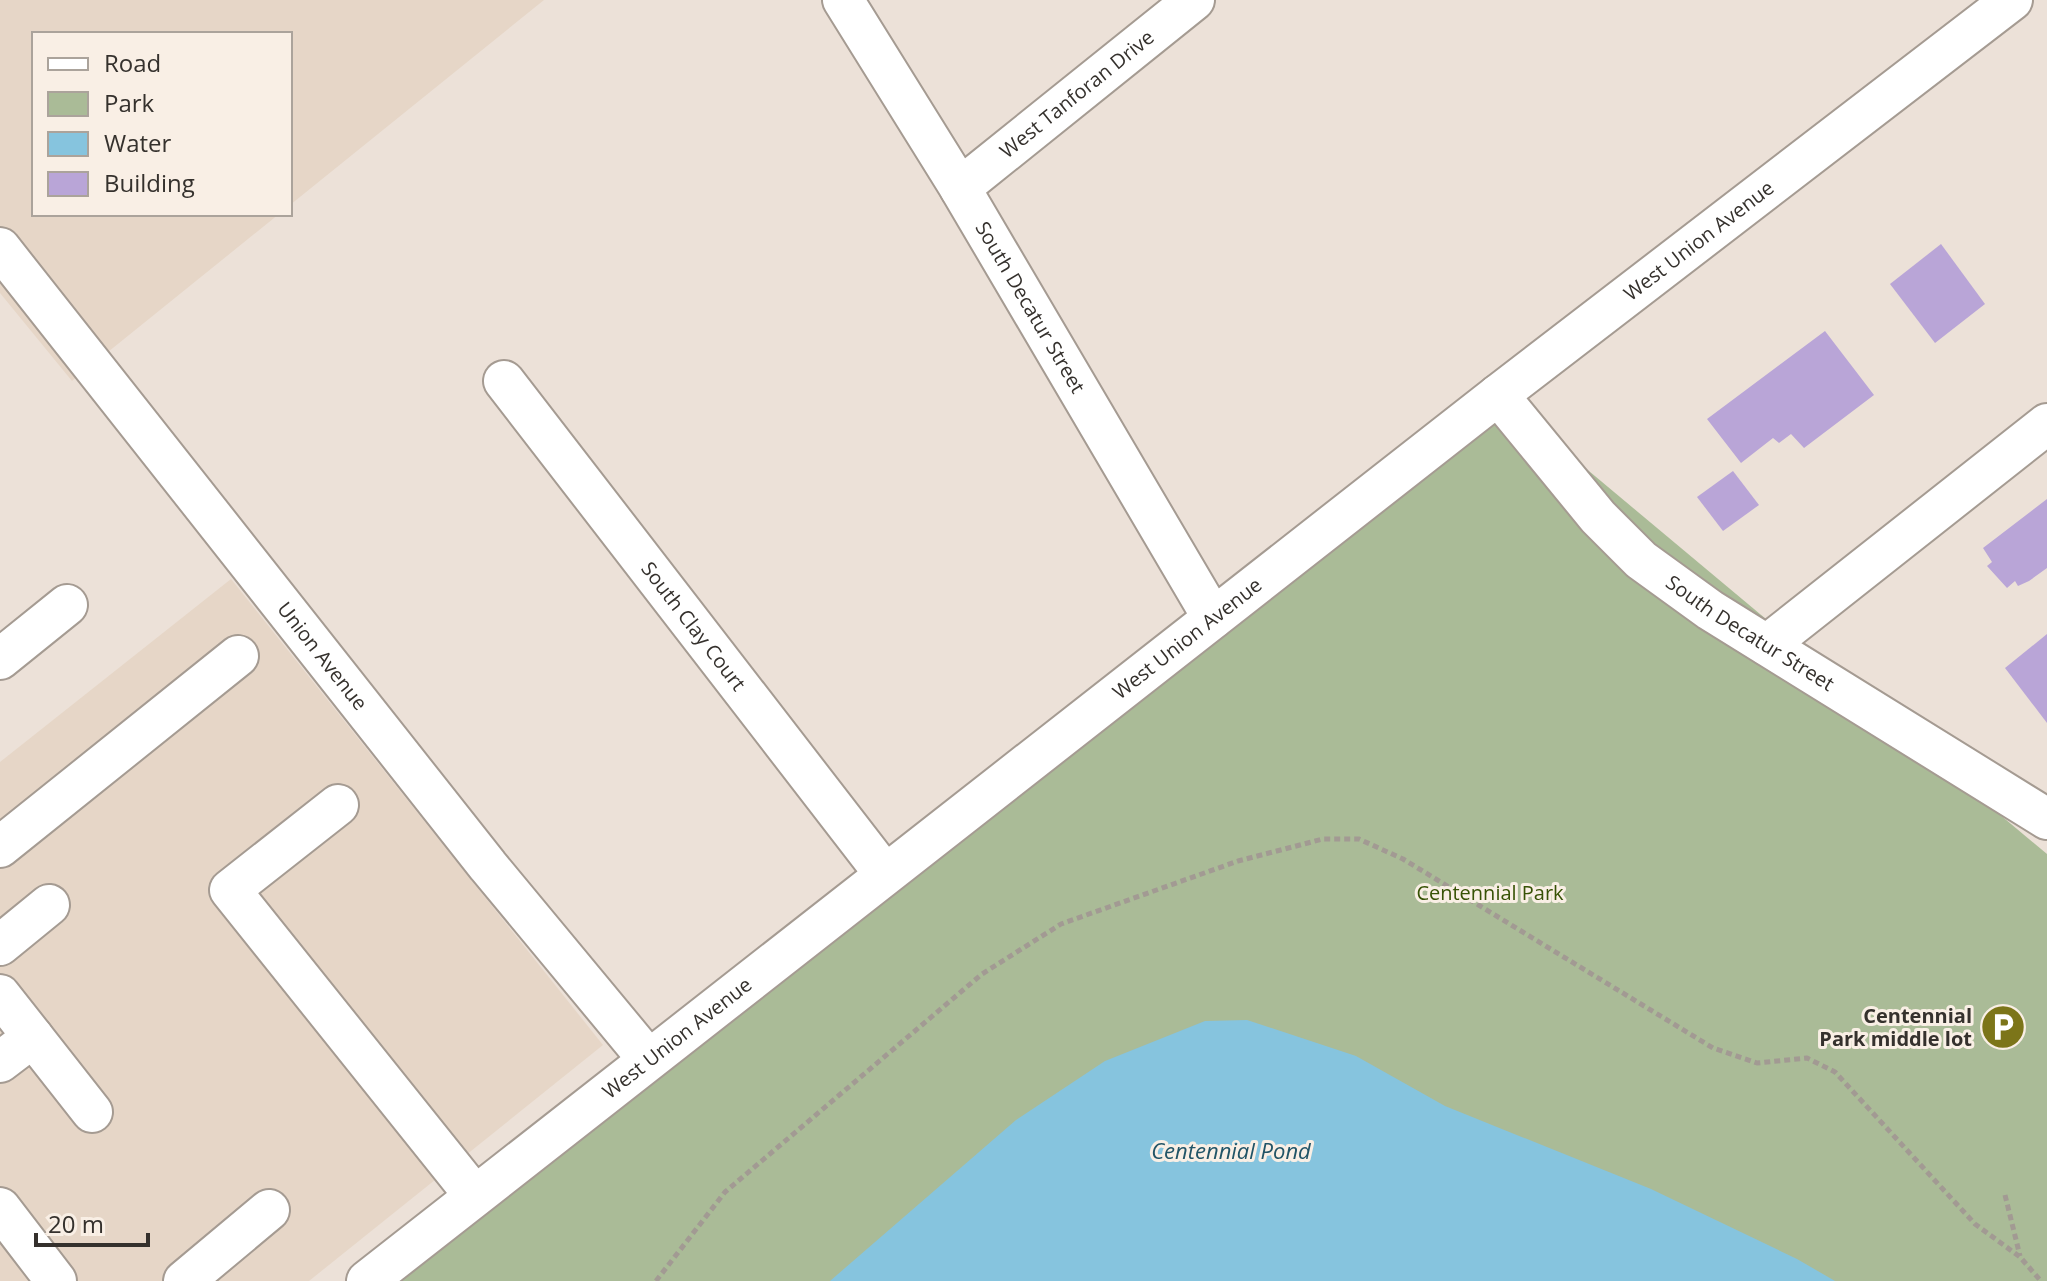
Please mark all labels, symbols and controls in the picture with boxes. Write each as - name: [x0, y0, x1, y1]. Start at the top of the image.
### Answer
- street label: West Tanforan Drive: [994, 23, 1159, 164]
- legend: [32, 32, 292, 216]
- text: Road: [104, 46, 161, 79]
- text: Park: [104, 86, 155, 119]
- text: Water: [104, 126, 172, 159]
- text: Building: [104, 166, 195, 199]
- street label: West Union Avenue: [1618, 174, 1779, 307]
- street label: South Decatur Street: [970, 216, 1092, 398]
- street label: South Clay Court: [635, 556, 752, 696]
- street label: South Decatur Street: [1661, 569, 1840, 697]
- street label: West Union Avenue: [1107, 571, 1267, 705]
- street label: Union Avenue: [271, 596, 374, 716]
- park label: Centennial Park: [1416, 879, 1564, 906]
- street label: West Union Avenue: [597, 971, 757, 1105]
- place label: Centennial Park middle lot: [1819, 1002, 1972, 1052]
- parking icon: Centennial Park middle lot: [1979, 1003, 2027, 1051]
- water label: Centennial Pond: [1151, 1135, 1312, 1165]
- scale bar: [36, 1197, 148, 1247]
- text: 20 m: [48, 1207, 104, 1240]

